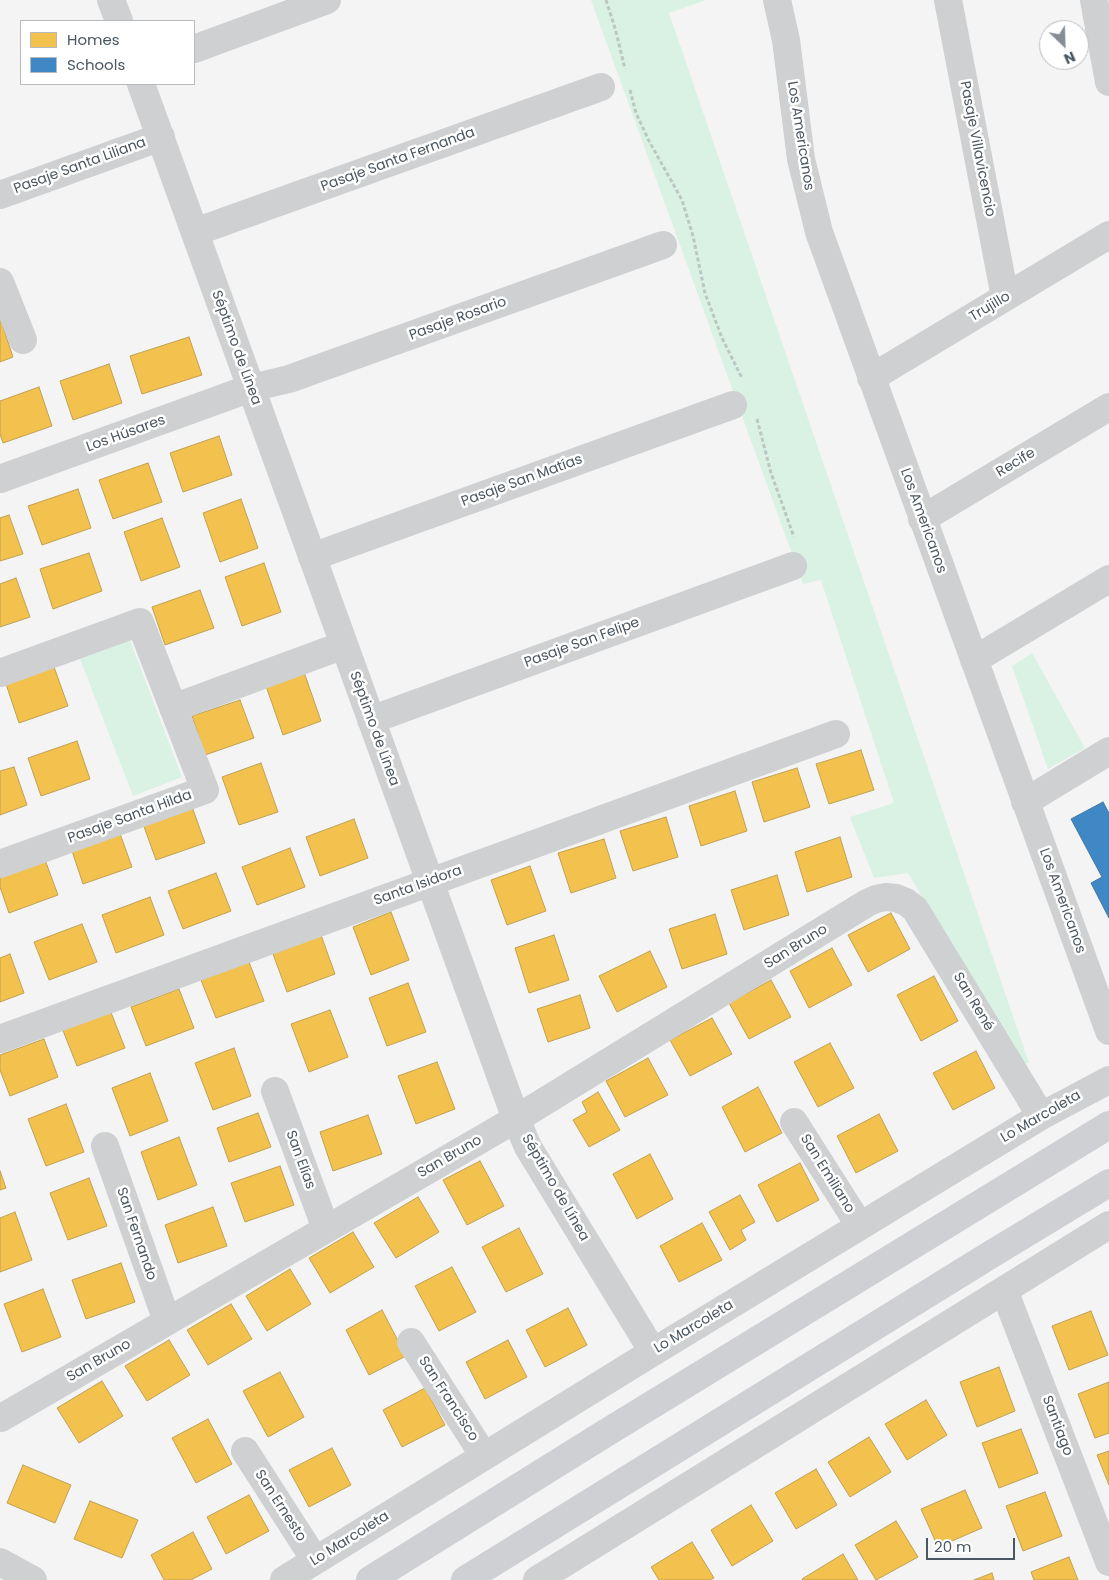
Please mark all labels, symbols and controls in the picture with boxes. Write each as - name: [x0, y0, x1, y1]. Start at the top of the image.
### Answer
- legend: [20, 20, 195, 85]
- north arrow: [1039, 20, 1089, 70]
- text: Homes: [67, 29, 120, 50]
- text: N: [1061, 47, 1079, 69]
- text: Schools: [67, 54, 125, 75]
- street label: Los Americanos: [783, 80, 817, 192]
- street label: Pasaje Villavicencio: [956, 80, 998, 218]
- street label: Pasaje Santa Fernanda: [319, 124, 477, 196]
- street label: Pasaje Santa Liliana: [12, 134, 148, 198]
- street label: Trujillo: [967, 288, 1013, 326]
- street label: Séptimo de Línea: [208, 289, 264, 407]
- street label: Pasaje Rosario: [407, 294, 509, 344]
- street label: Los Húsares: [84, 412, 168, 456]
- street label: Recife: [993, 445, 1039, 481]
- street label: Pasaje San Matías: [459, 451, 585, 511]
- street label: Los Americanos: [896, 466, 950, 576]
- street label: Pasaje San Felipe: [522, 614, 642, 672]
- street label: Séptimo de Línea: [346, 670, 402, 788]
- street label: Pasaje Santa Hilda: [66, 787, 194, 847]
- street label: Los Americanos: [1035, 846, 1089, 956]
- street label: Santa Isidora: [372, 862, 464, 910]
- street label: San Bruno: [761, 921, 831, 973]
- street label: San René: [949, 970, 997, 1034]
- street label: Lo Marcoleta: [998, 1087, 1084, 1147]
- street label: San Elías: [282, 1128, 318, 1192]
- street label: San Bruno: [415, 1132, 485, 1182]
- street label: Séptimo de Línea: [518, 1132, 592, 1244]
- street label: San Emiliano: [796, 1132, 858, 1216]
- street label: San Fernando: [112, 1185, 160, 1283]
- street label: Lo Marcoleta: [651, 1297, 737, 1357]
- street label: San Bruno: [64, 1336, 134, 1386]
- street label: San Francisco: [414, 1353, 482, 1445]
- street label: Santiago: [1038, 1394, 1076, 1458]
- street label: San Ernesto: [251, 1467, 309, 1545]
- street label: Lo Marcoleta: [308, 1508, 392, 1570]
- scale bar: [929, 1528, 1018, 1560]
- text: 20 m: [934, 1536, 972, 1557]

